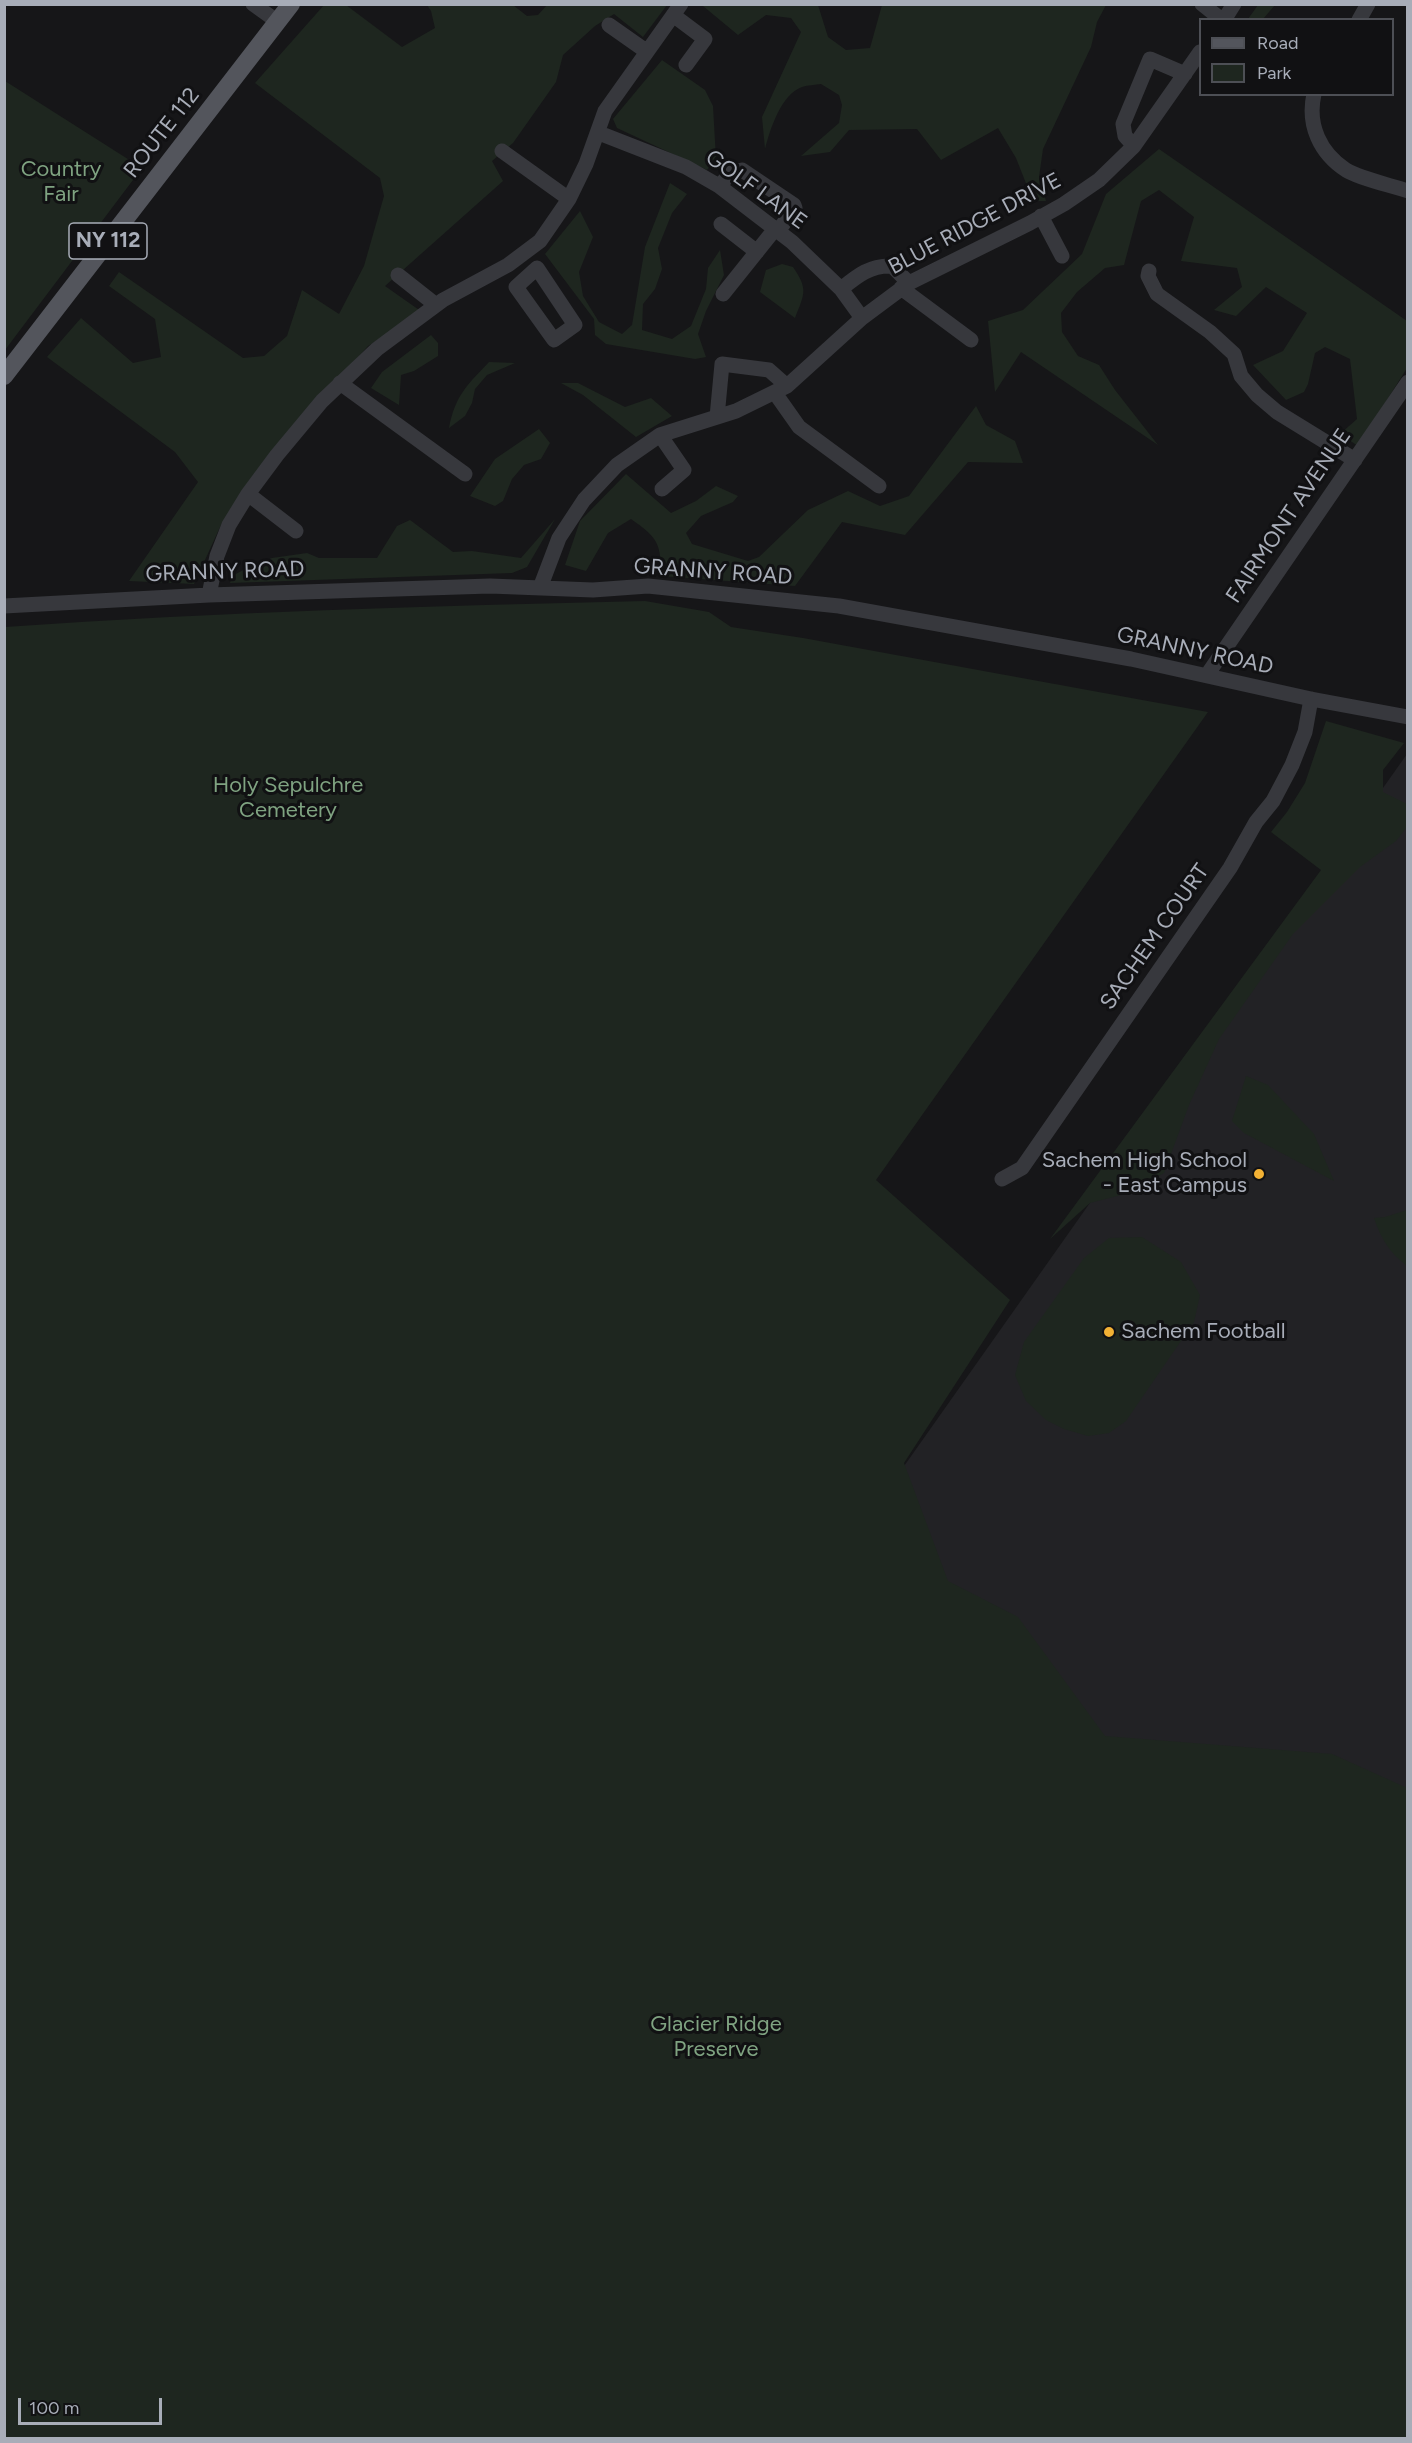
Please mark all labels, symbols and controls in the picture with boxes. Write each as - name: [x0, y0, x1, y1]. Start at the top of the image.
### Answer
- legend: [1199, 18, 1394, 96]
- text: Road: [1257, 32, 1298, 54]
- text: Park: [1257, 62, 1291, 84]
- street label: ROUTE 112: [119, 83, 205, 183]
- street label: GOLF LANE: [700, 144, 812, 236]
- park label: Country Fair: [21, 157, 101, 208]
- street label: BLUE RIDGE DRIVE: [884, 167, 1066, 281]
- road number: NY 112: [69, 223, 147, 259]
- street label: FAIRMONT AVENUE: [1221, 424, 1357, 608]
- street label: GRANNY ROAD: [633, 553, 793, 591]
- street label: GRANNY ROAD: [145, 556, 305, 588]
- street label: GRANNY ROAD: [1114, 622, 1276, 680]
- park label: Holy Sepulchre Cemetery: [213, 773, 363, 824]
- street label: SACHEM COURT: [1095, 859, 1215, 1015]
- place label: Sachem High School - East Campus: [1042, 1148, 1247, 1200]
- marker: Sachem High School - East Campus: [1252, 1167, 1266, 1181]
- place label: Sachem Football: [1121, 1319, 1286, 1345]
- marker: Sachem Football: [1102, 1325, 1116, 1339]
- park label: Glacier Ridge Preserve: [650, 2012, 782, 2064]
- scale bar: [21, 2386, 165, 2424]
- text: 100 m: [29, 2397, 79, 2419]

